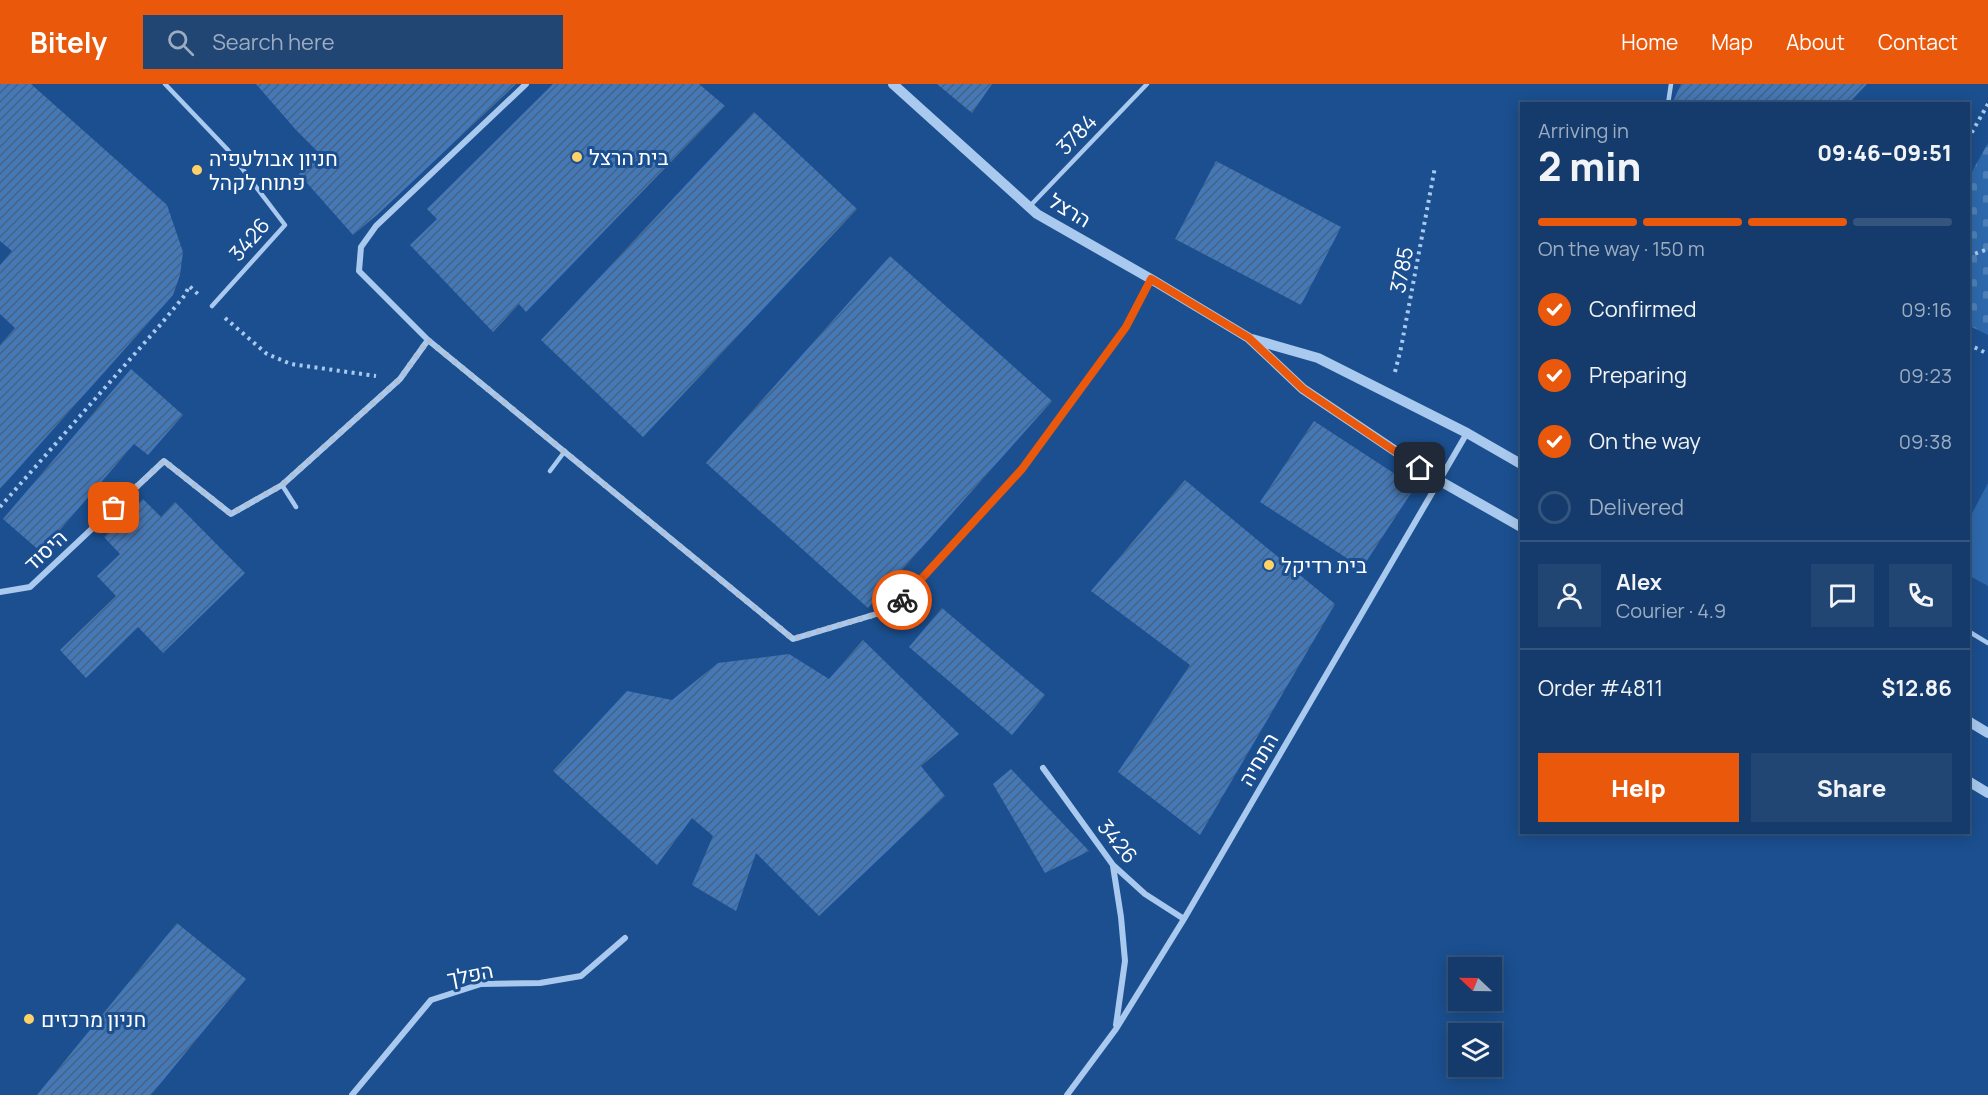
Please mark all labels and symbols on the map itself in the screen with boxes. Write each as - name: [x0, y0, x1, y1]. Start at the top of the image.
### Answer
- street label: 3784: [1050, 107, 1102, 161]
- place label: בית הרצל: [589, 143, 669, 171]
- place label: חניון אבולעפיה פתוח לקהל: [209, 144, 338, 196]
- marker: בית הרצל: [570, 150, 584, 164]
- marker: חניון אבולעפיה פתוח לקהל: [190, 163, 204, 177]
- street label: הרצל: [1044, 186, 1096, 234]
- street label: 3426: [222, 211, 276, 267]
- street label: 3785: [1383, 245, 1419, 295]
- pin: [1394, 442, 1445, 493]
- pin: [88, 482, 139, 533]
- street label: היסוד: [17, 523, 73, 577]
- place label: בית רדיקל: [1281, 551, 1367, 579]
- marker: בית רדיקל: [1262, 558, 1276, 572]
- courier: [872, 570, 932, 630]
- street label: התחיה: [1232, 727, 1284, 791]
- street label: 3426: [1092, 813, 1144, 869]
- street label: הפלך: [444, 956, 496, 992]
- north arrow: [1448, 957, 1502, 1011]
- place label: חניון מרכזים: [41, 1005, 146, 1033]
- marker: חניון מרכזים: [22, 1012, 36, 1026]

